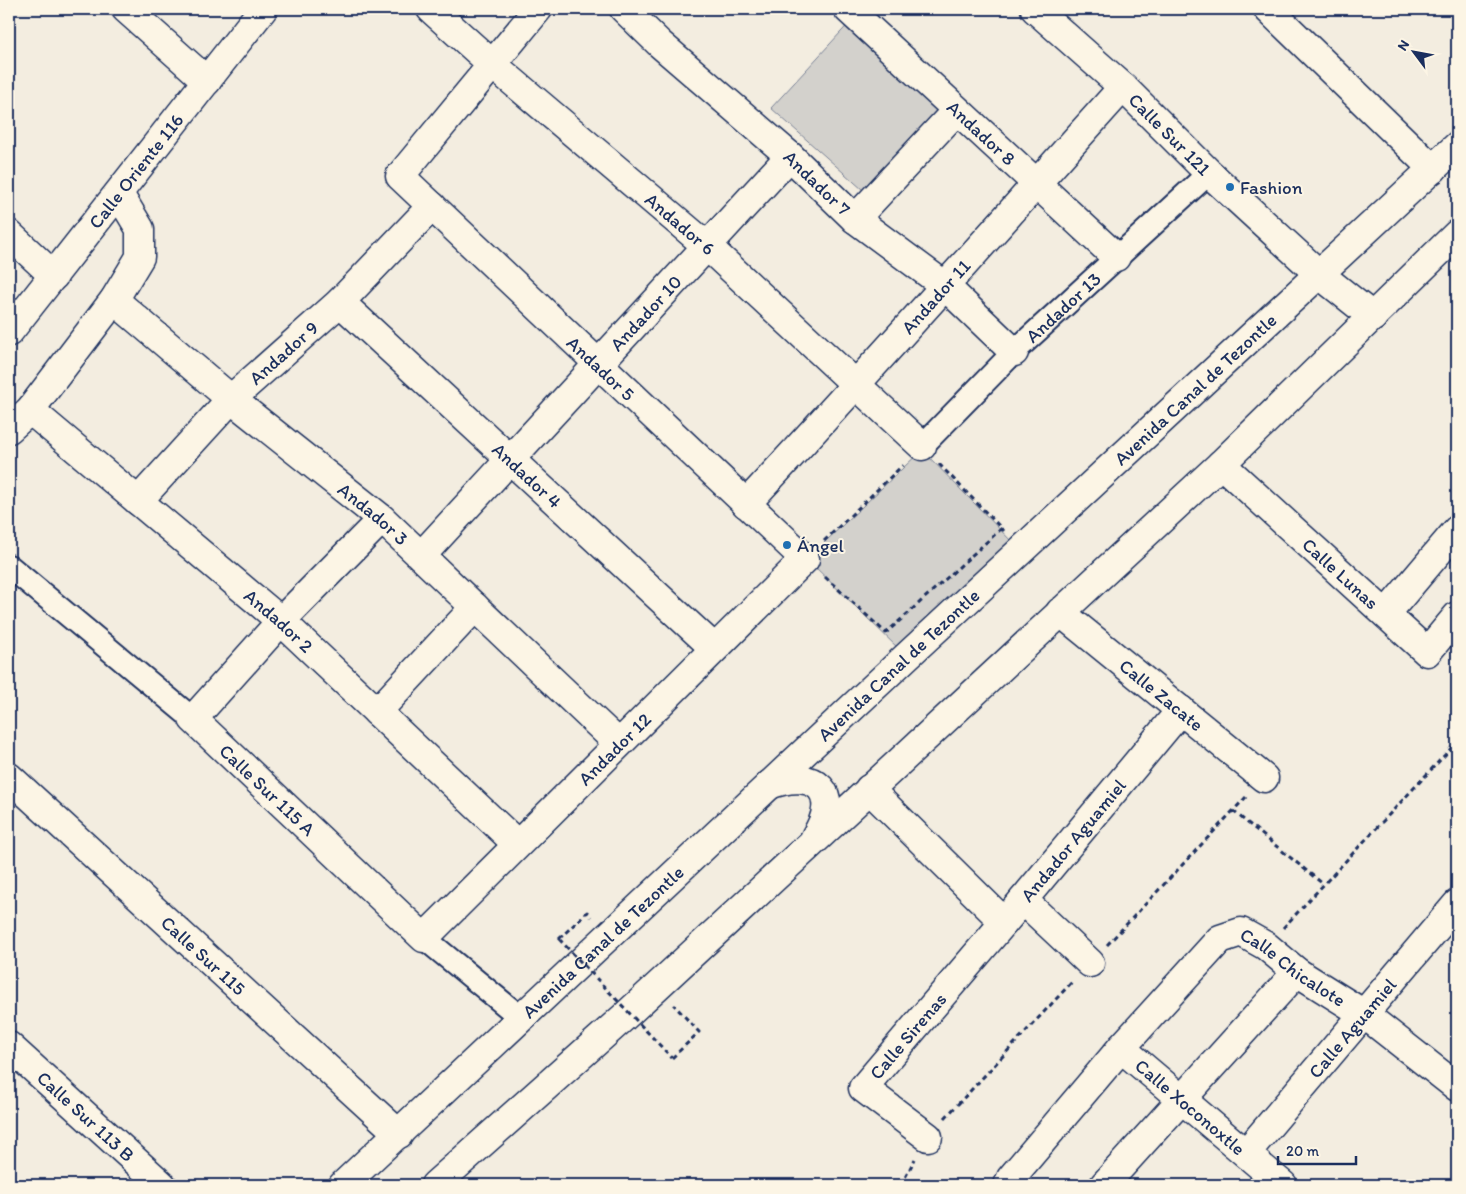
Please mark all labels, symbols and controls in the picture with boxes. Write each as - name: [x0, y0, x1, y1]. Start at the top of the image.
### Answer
- north arrow: [1388, 28, 1438, 78]
- text: N: [1394, 37, 1413, 54]
- street label: Calle Sur 121: [1124, 88, 1216, 180]
- street label: Andador 8: [942, 96, 1020, 170]
- street label: Calle Oriente 116: [84, 109, 189, 233]
- street label: Andador 7: [779, 145, 855, 221]
- place label: Fashion: [1240, 176, 1303, 199]
- marker: Fashion: [1224, 181, 1236, 193]
- street label: Andador 6: [640, 188, 720, 260]
- street label: Andador 11: [896, 255, 975, 339]
- street label: Andador 13: [1021, 267, 1106, 348]
- street label: Andador 10: [605, 270, 687, 356]
- street label: Avenida Canal de Tezontle: [1109, 308, 1281, 470]
- street label: Andador 9: [244, 316, 323, 390]
- street label: Andador 5: [562, 331, 640, 406]
- street label: Andador 4: [487, 438, 566, 513]
- street label: Andador 3: [333, 478, 413, 550]
- street label: Calle Lunas: [1297, 533, 1383, 614]
- place label: Ángel: [797, 534, 845, 557]
- marker: Ángel: [781, 539, 793, 551]
- street label: Andador 2: [239, 584, 318, 658]
- street label: Avenida Canal de Tezontle: [813, 584, 984, 746]
- street label: Calle Zacate: [1115, 654, 1208, 736]
- street label: Andador 12: [573, 708, 656, 790]
- street label: Calle Sur 115 A: [215, 739, 320, 841]
- street label: Andador Aguamiel: [1016, 774, 1131, 906]
- street label: Avenida Canal de Tezontle: [517, 861, 689, 1023]
- street label: Calle Sur 115: [156, 911, 251, 1000]
- street label: Calle Chicalote: [1236, 923, 1350, 1012]
- street label: Calle Aguamiel: [1304, 973, 1402, 1083]
- street label: Calle Sirenas: [864, 988, 951, 1084]
- street label: Calle Xoconoxtle: [1130, 1054, 1250, 1160]
- street label: Calle Sur 113 B: [32, 1066, 139, 1166]
- scale bar: [1278, 1134, 1356, 1166]
- text: 20 m: [1286, 1142, 1320, 1160]

